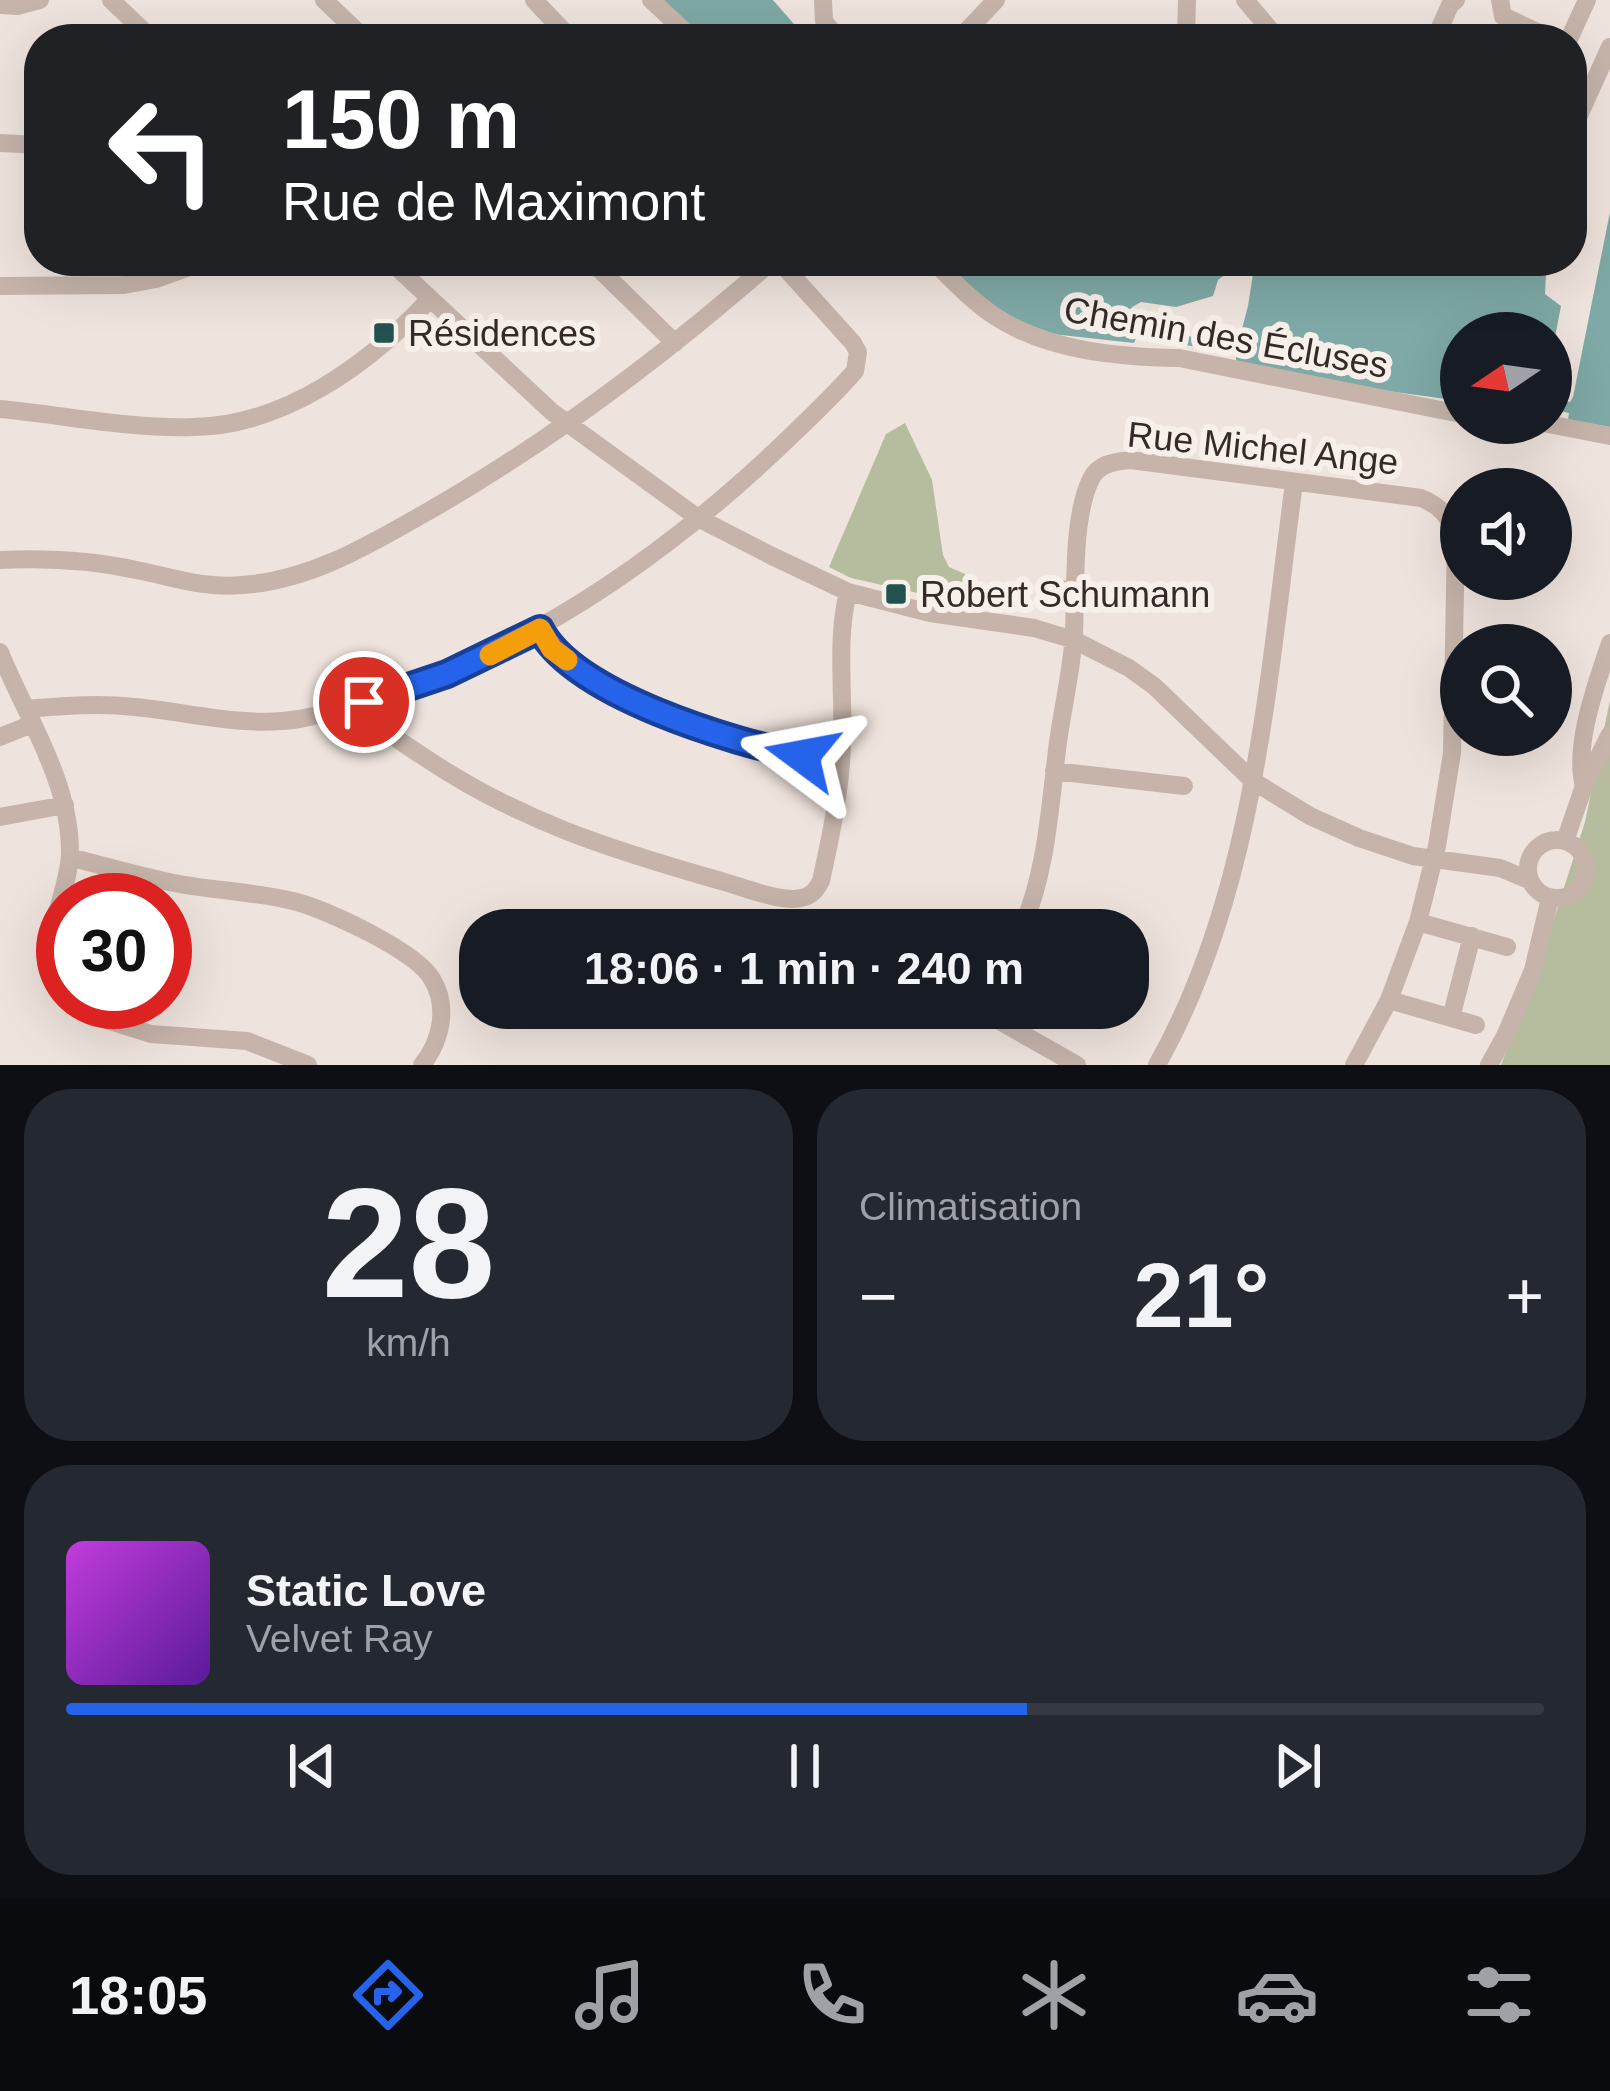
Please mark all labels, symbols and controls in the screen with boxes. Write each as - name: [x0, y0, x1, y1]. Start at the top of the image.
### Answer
- icon: left: [84, 72, 240, 228]
- text: 150 m: [282, 72, 520, 166]
- text: Rue de Maximont: [282, 171, 705, 231]
- street label: Chemin des Écluses: [1061, 288, 1391, 386]
- north arrow: [1440, 312, 1572, 444]
- map controls: [1440, 312, 1572, 756]
- place label: Résidences: [408, 313, 596, 354]
- marker: Résidences: [371, 320, 397, 346]
- street label: Rue Michel Ange: [1126, 413, 1400, 483]
- button: sound: [1440, 468, 1572, 600]
- place label: Robert Schumann: [920, 574, 1210, 615]
- marker: Robert Schumann: [883, 581, 909, 607]
- button: search: [1440, 624, 1572, 756]
- pin: [313, 651, 415, 753]
- icon: arrive: [331, 669, 397, 735]
- position arrow: [739, 693, 865, 819]
- speed limit sign: 30: [36, 873, 192, 1029]
- text: 18:06 · 1 min · 240 m: [584, 943, 1024, 994]
- text: 28: [322, 1156, 495, 1330]
- text: Climatisation: [859, 1185, 1082, 1228]
- text: 21°: [1133, 1246, 1270, 1346]
- text: −: [859, 1259, 898, 1333]
- text: +: [1505, 1259, 1544, 1333]
- text: km/h: [366, 1321, 451, 1364]
- text: Static Love: [246, 1565, 486, 1616]
- text: Velvet Ray: [246, 1617, 432, 1660]
- icon: previous: [279, 1733, 345, 1799]
- icon: pause: [772, 1733, 838, 1799]
- icon: next: [1265, 1733, 1331, 1799]
- icon: directions: [346, 1953, 430, 2037]
- icon: music: [568, 1953, 652, 2037]
- icon: phone: [790, 1953, 874, 2037]
- icon: climate: [1012, 1953, 1096, 2037]
- icon: car: [1235, 1953, 1319, 2037]
- icon: filters: [1457, 1953, 1541, 2037]
- text: 18:05: [69, 1965, 207, 2025]

